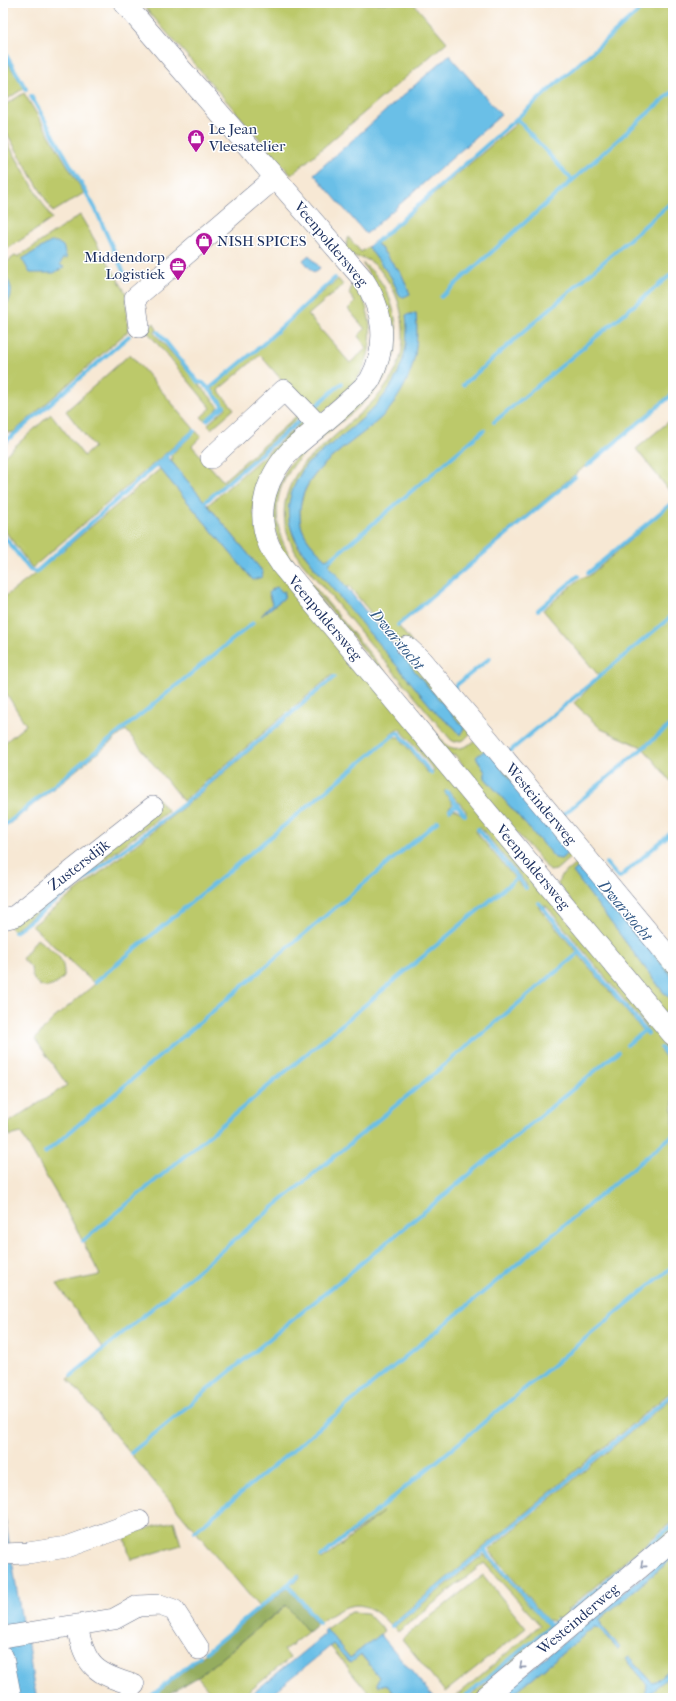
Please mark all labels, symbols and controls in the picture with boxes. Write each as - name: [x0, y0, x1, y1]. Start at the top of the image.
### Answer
- place label: Le Jean Vleesatelier: [208, 120, 286, 155]
- shop icon: Le Jean Vleesatelier: [186, 128, 206, 153]
- street label: Veenpoldersweg: [289, 197, 373, 291]
- shop icon: NISH SPICES: [194, 231, 214, 256]
- place label: NISH SPICES: [217, 232, 307, 250]
- place label: Middendorp Logistiek: [84, 248, 165, 283]
- office icon: Middendorp Logistiek: [168, 256, 188, 281]
- street label: Veenpoldersweg: [283, 571, 367, 665]
- water label: Dwarstocht: [366, 604, 429, 675]
- street label: Westeinderweg: [501, 759, 581, 849]
- street label: Veenpoldersweg: [491, 820, 575, 914]
- street label: Zustersdijk: [45, 835, 113, 895]
- water label: Dwarstocht: [594, 875, 657, 946]
- one-way arrow: [640, 1560, 648, 1567]
- street label: Westeinderweg: [533, 1579, 623, 1659]
- one-way arrow: [519, 1662, 526, 1669]

